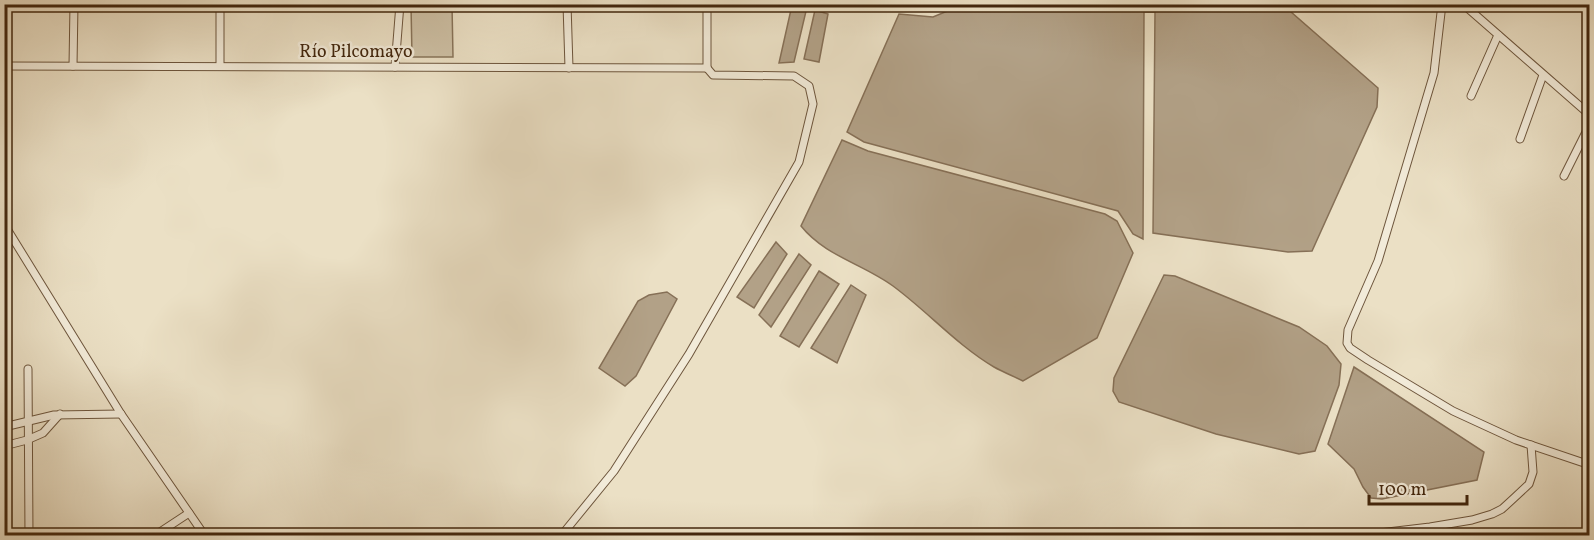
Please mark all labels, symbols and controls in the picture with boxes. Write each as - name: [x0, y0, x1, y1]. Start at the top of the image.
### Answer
- street label: Río Pilcomayo: [299, 40, 413, 65]
- scale bar: [1369, 468, 1466, 506]
- text: 100 m: [1378, 478, 1427, 503]

